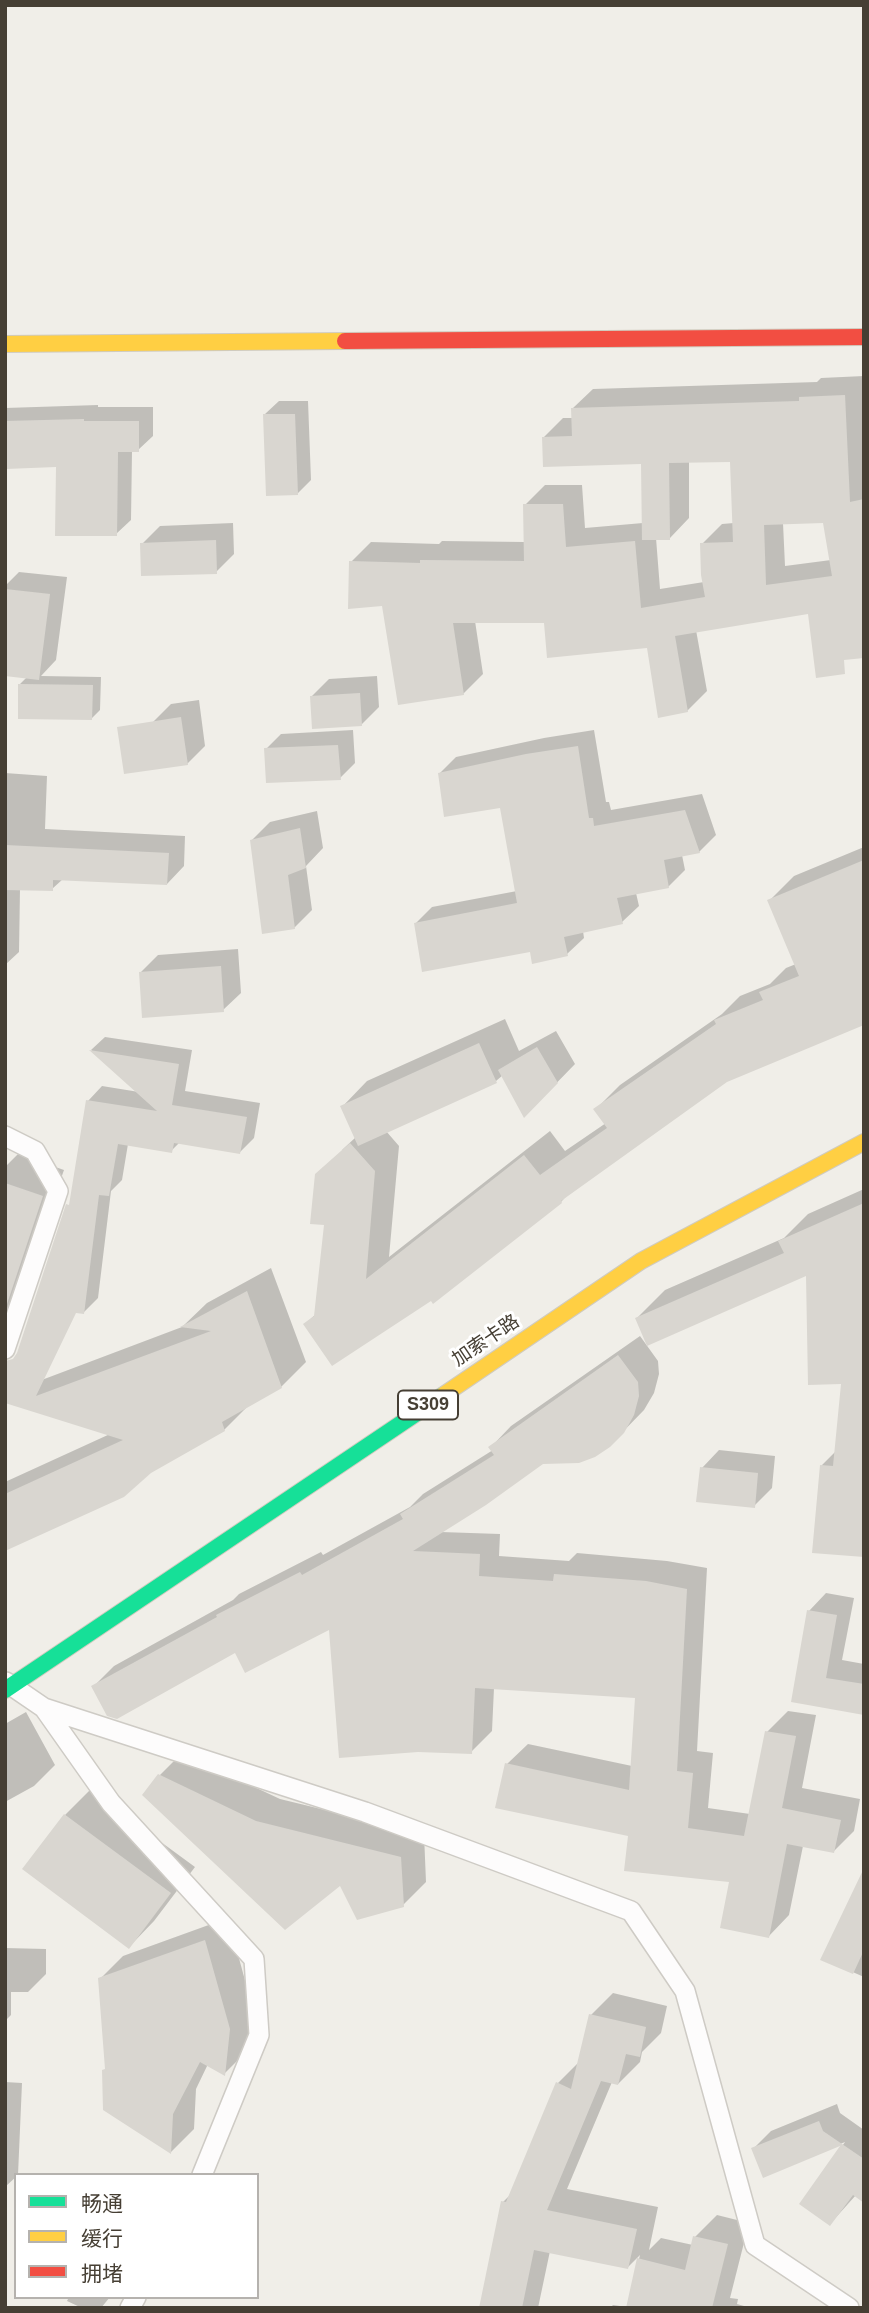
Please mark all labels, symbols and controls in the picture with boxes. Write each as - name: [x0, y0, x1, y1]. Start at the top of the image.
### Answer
- street label: 加索卡路: [448, 1310, 524, 1372]
- road number: S309: [398, 1390, 458, 1420]
- legend: [14, 2173, 259, 2299]
- text: 畅通: [81, 2192, 123, 2215]
- text: 缓行: [81, 2227, 123, 2250]
- text: 拥堵: [81, 2262, 123, 2285]

